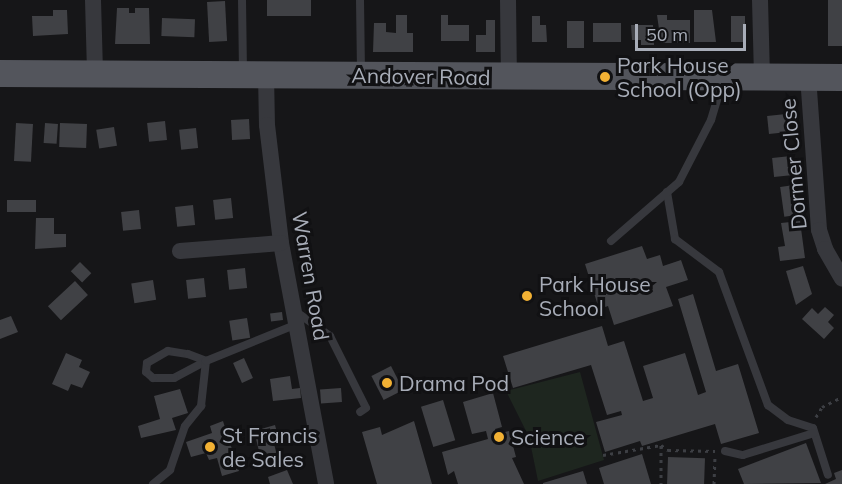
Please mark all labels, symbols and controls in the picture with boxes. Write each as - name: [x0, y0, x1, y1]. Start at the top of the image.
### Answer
- scale bar: [638, 12, 749, 50]
- text: 50 m: [646, 23, 688, 46]
- place label: Park House School (Opp): [617, 52, 742, 102]
- street label: Andover Road: [351, 62, 491, 90]
- marker: Park House School (Opp): [598, 70, 612, 84]
- street label: Dormer Close: [775, 97, 811, 231]
- street label: Warren Road: [287, 210, 335, 342]
- place label: Park House School: [539, 271, 651, 321]
- marker: Park House School: [520, 289, 534, 303]
- place label: Drama Pod: [399, 370, 509, 396]
- marker: Drama Pod: [380, 376, 394, 390]
- place label: St Francis de Sales: [222, 422, 318, 472]
- place label: Science: [511, 424, 585, 450]
- marker: Science: [492, 430, 506, 444]
- marker: St Francis de Sales: [203, 440, 217, 454]

